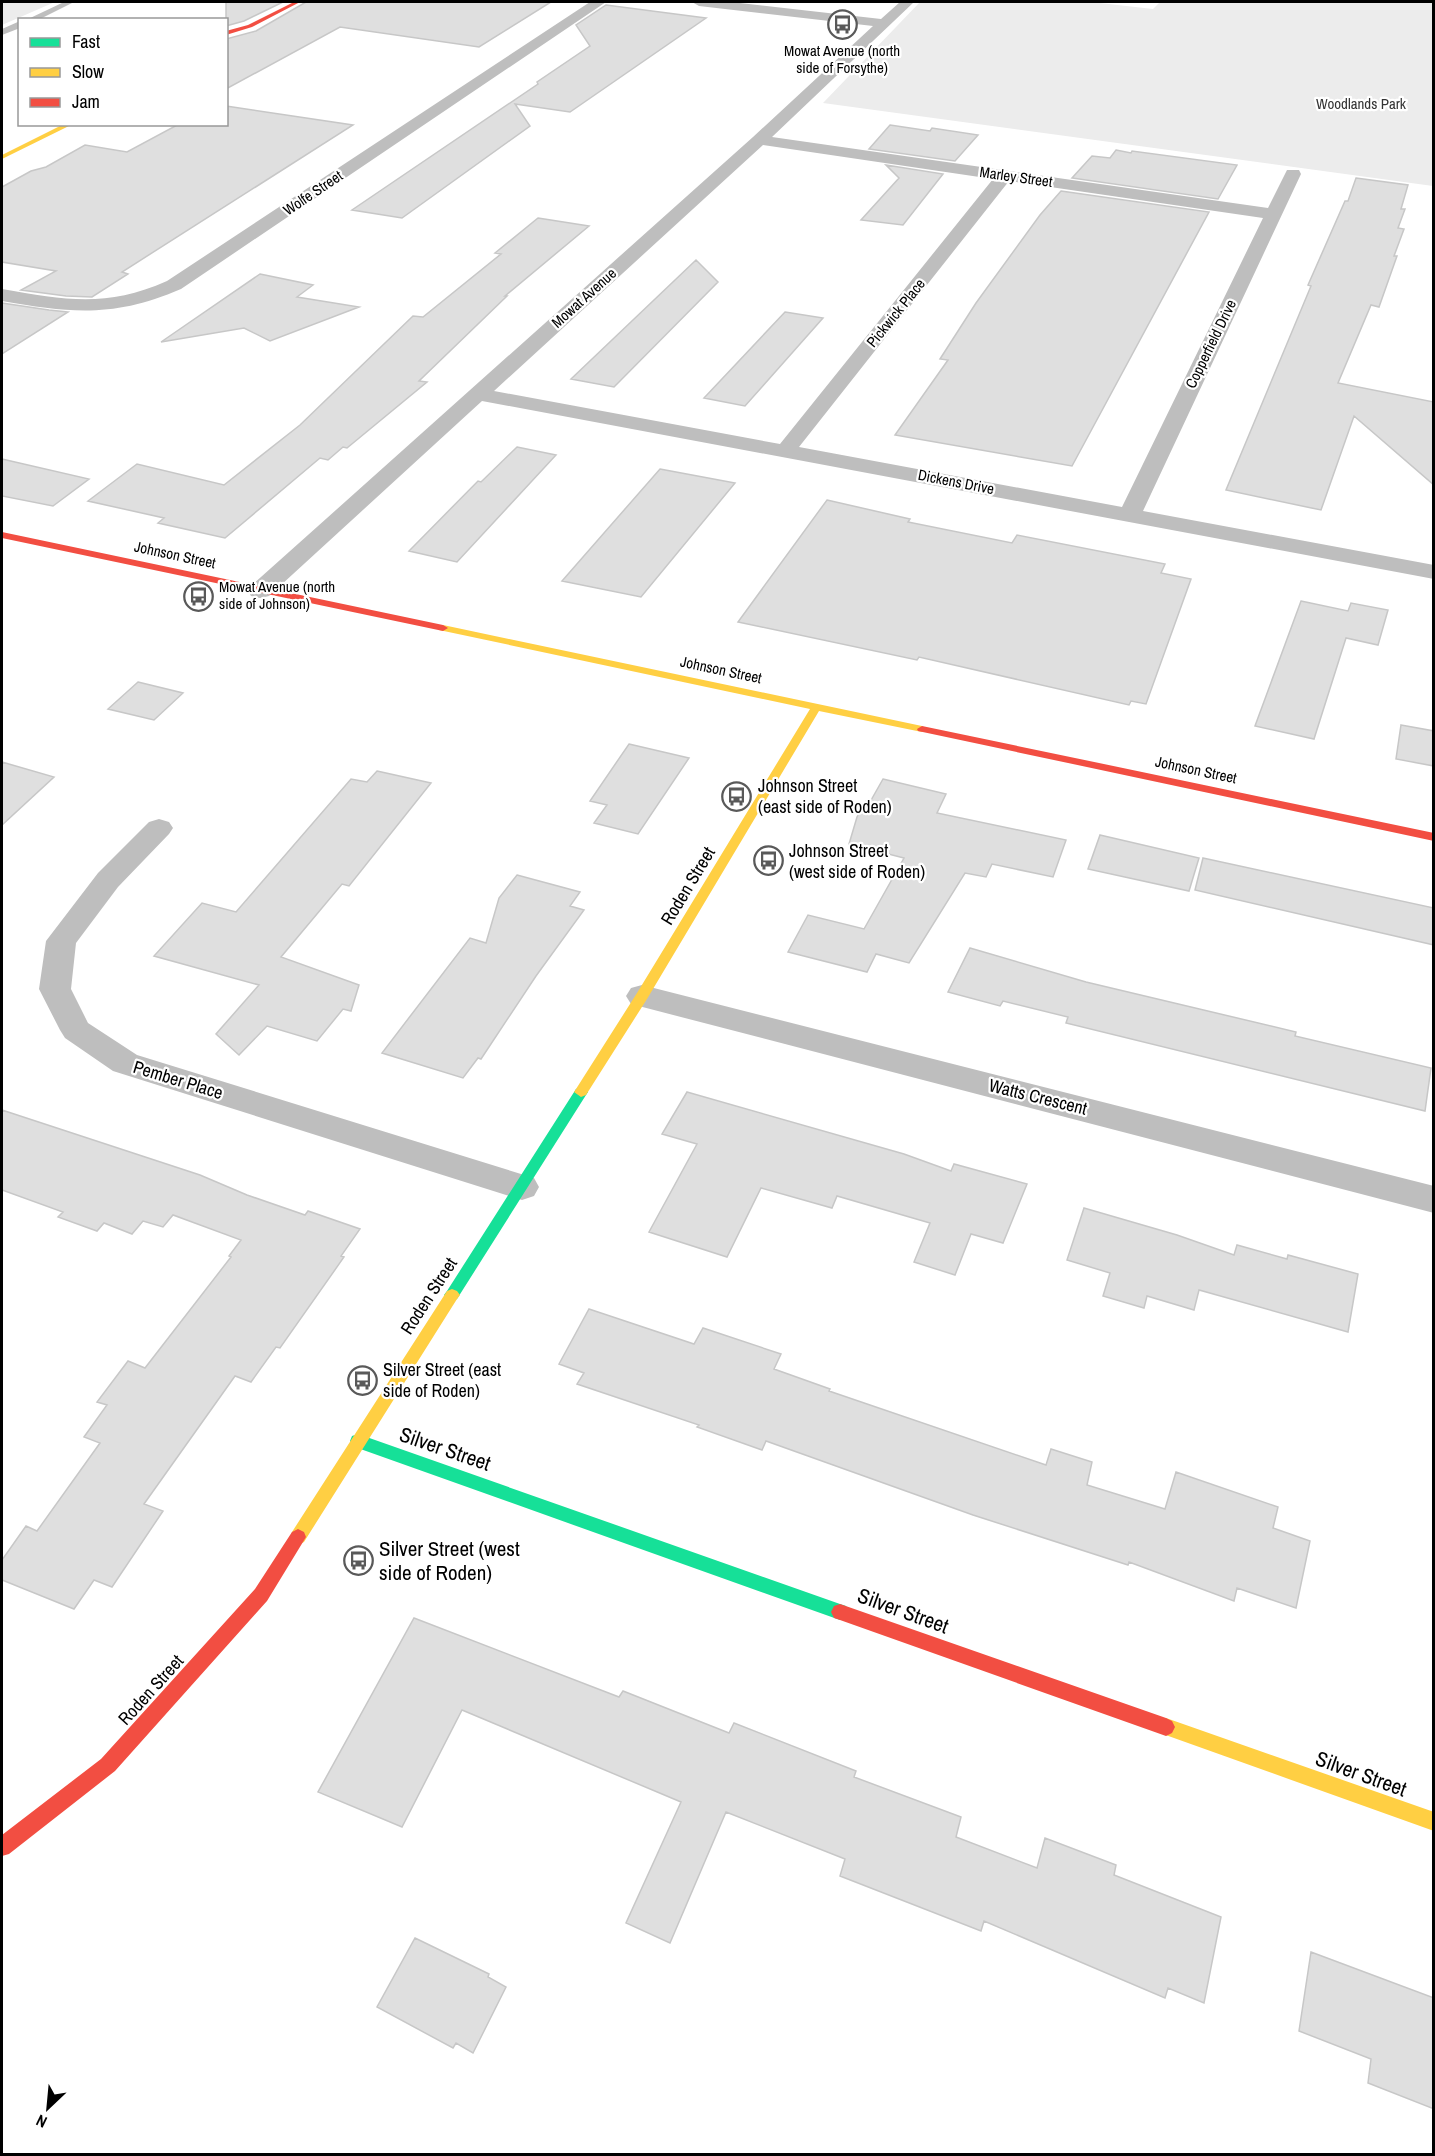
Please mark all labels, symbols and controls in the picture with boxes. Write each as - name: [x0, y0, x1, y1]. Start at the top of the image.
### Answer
- bus stop icon: Mowat Avenue (north side of Forsythe): [826, 8, 858, 40]
- legend: [18, 18, 228, 126]
- text: Fast: [72, 29, 100, 54]
- place label: Mowat Avenue (north side of Forsythe): [784, 40, 900, 78]
- text: Slow: [72, 59, 104, 84]
- text: Jam: [72, 89, 100, 114]
- park label: Woodlands Park: [1316, 93, 1407, 114]
- street label: Marley Street: [978, 161, 1054, 192]
- street label: Wolfe Street: [279, 165, 347, 220]
- street label: Mowat Avenue: [547, 263, 621, 332]
- street label: Pickwick Place: [861, 274, 930, 351]
- street label: Copperfield Drive: [1180, 296, 1241, 392]
- street label: Dickens Drive: [916, 464, 996, 499]
- street label: Johnson Street: [132, 536, 218, 574]
- place label: Mowat Avenue (north side of Johnson): [219, 576, 335, 614]
- bus stop icon: Mowat Avenue (north side of Johnson): [182, 580, 214, 612]
- street label: Johnson Street: [678, 651, 764, 689]
- street label: Johnson Street: [1153, 751, 1239, 789]
- place label: Johnson Street (east side of Roden): [758, 773, 892, 819]
- bus stop icon: Johnson Street (east side of Roden): [721, 780, 753, 812]
- place label: Johnson Street (west side of Roden): [789, 838, 925, 884]
- street label: Roden Street: [654, 842, 721, 929]
- bus stop icon: Johnson Street (west side of Roden): [752, 845, 784, 877]
- street label: Pember Place: [130, 1054, 226, 1105]
- street label: Watts Crescent: [986, 1072, 1090, 1121]
- street label: Roden Street: [394, 1252, 463, 1339]
- place label: Silver Street (east side of Roden): [383, 1357, 501, 1403]
- bus stop icon: Silver Street (east side of Roden): [346, 1364, 378, 1396]
- street label: Silver Street: [396, 1419, 495, 1478]
- place label: Silver Street (west side of Roden): [379, 1534, 520, 1587]
- bus stop icon: Silver Street (west side of Roden): [342, 1545, 374, 1577]
- street label: Silver Street: [854, 1581, 953, 1640]
- street label: Roden Street: [112, 1649, 189, 1730]
- street label: Silver Street: [1312, 1744, 1411, 1803]
- north arrow: [18, 2078, 78, 2138]
- text: N: [32, 2110, 51, 2133]

